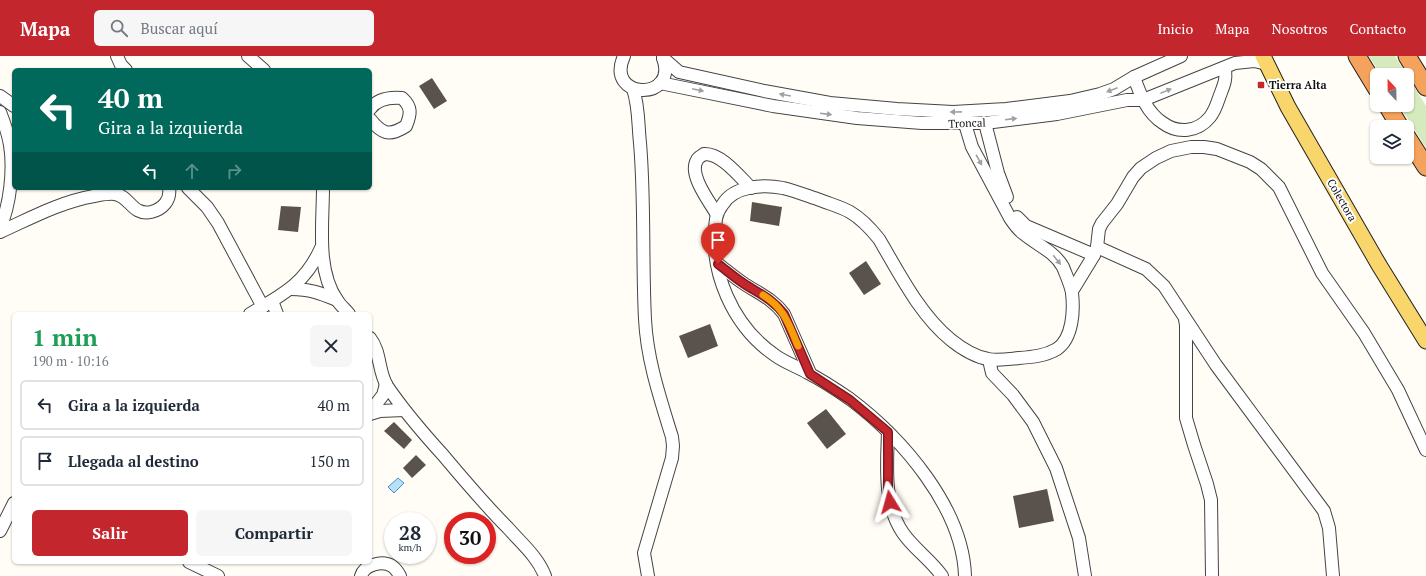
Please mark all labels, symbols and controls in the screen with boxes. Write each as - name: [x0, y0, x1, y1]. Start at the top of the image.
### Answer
- search box: [94, 10, 374, 46]
- text: Mapa: [20, 16, 70, 41]
- icon: search: [108, 17, 130, 39]
- text: Buscar aquí: [140, 18, 218, 38]
- text: Inicio: [1157, 19, 1193, 38]
- text: Mapa: [1215, 19, 1250, 38]
- text: Nosotros: [1272, 19, 1328, 38]
- text: Contacto: [1350, 19, 1406, 38]
- north arrow: [1370, 68, 1414, 112]
- map controls: [1370, 68, 1414, 164]
- place label: Tierra Alta: [1269, 78, 1327, 92]
- text: 40 m: [98, 79, 163, 116]
- marker: Tierra Alta: [1256, 80, 1266, 90]
- icon: left: [32, 84, 84, 136]
- one-way arrow: [1105, 87, 1117, 93]
- one-way arrow: [692, 88, 704, 94]
- one-way arrow: [1160, 88, 1172, 94]
- one-way arrow: [779, 92, 791, 98]
- one-way arrow: [949, 109, 962, 115]
- one-way arrow: [820, 111, 832, 117]
- text: Gira a la izquierda: [98, 115, 243, 139]
- street label: Troncal: [948, 115, 986, 131]
- one-way arrow: [1005, 116, 1017, 123]
- button: layers: [1370, 120, 1414, 164]
- one-way arrow: [976, 154, 982, 166]
- icon: left: [139, 160, 161, 182]
- icon: ahead: [181, 160, 203, 182]
- icon: right: [223, 160, 245, 182]
- street label: Colectora: [1324, 176, 1360, 224]
- pin: [701, 223, 735, 264]
- icon: arrive: [707, 229, 729, 251]
- one-way arrow: [1053, 255, 1062, 265]
- text: 1 min: [32, 321, 98, 353]
- button: close: [310, 325, 352, 367]
- text: 190 m · 10:16: [32, 352, 109, 370]
- icon: left: [34, 394, 56, 416]
- text: Gira a la izquierda: [68, 395, 200, 415]
- text: 40 m: [317, 395, 350, 415]
- icon: arrive: [34, 450, 56, 472]
- text: Llegada al destino: [68, 451, 199, 471]
- text: 150 m: [309, 451, 350, 471]
- position arrow: [869, 481, 911, 523]
- button: Salir: [32, 510, 188, 556]
- button: Compartir: [196, 510, 352, 556]
- speed limit sign: 30: [444, 512, 496, 564]
- text: 28: [399, 519, 421, 546]
- text: km/h: [398, 541, 422, 554]

